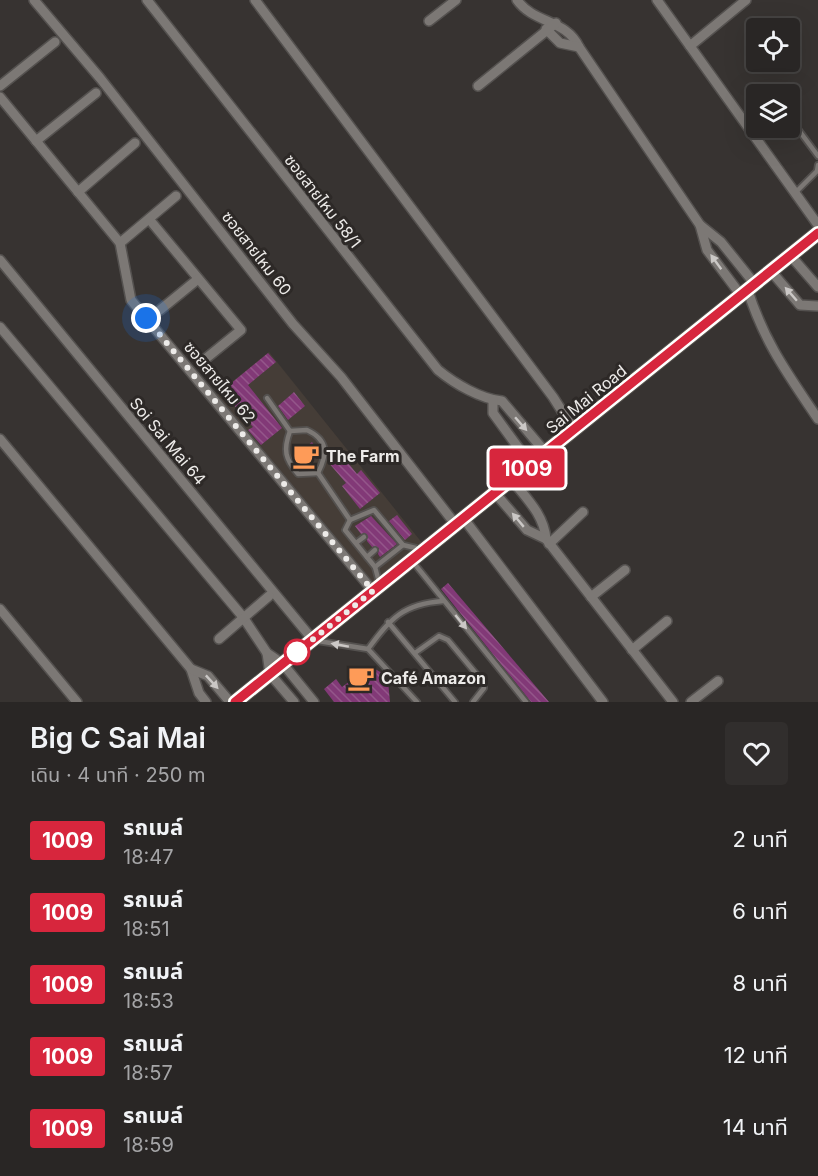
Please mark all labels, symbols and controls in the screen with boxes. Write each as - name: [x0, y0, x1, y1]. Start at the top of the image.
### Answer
- map controls: [746, 18, 800, 138]
- button: locate: [746, 18, 800, 72]
- button: layers: [746, 84, 800, 138]
- street label: ซอยสายไหม 58/1: [280, 150, 366, 252]
- street label: ซอยสายไหม 60: [218, 207, 296, 299]
- one-way arrow: [710, 254, 722, 270]
- one-way arrow: [784, 286, 797, 302]
- your location: [131, 303, 161, 333]
- street label: ซอยสายไหม 62: [180, 337, 260, 427]
- street label: Sai Mai Road: [542, 360, 630, 438]
- street label: Soi Sai Mai 64: [126, 393, 210, 489]
- one-way arrow: [514, 416, 528, 431]
- cafe icon: The Farm: [291, 441, 321, 471]
- place label: The Farm: [326, 446, 400, 466]
- line badge: 1009: [485, 448, 569, 488]
- text: 1009: [501, 456, 553, 481]
- one-way arrow: [511, 512, 524, 528]
- one-way arrow: [454, 614, 467, 630]
- unlabelled marker: [284, 639, 310, 665]
- one-way arrow: [330, 640, 349, 649]
- cafe icon: Café Amazon: [346, 663, 376, 693]
- place label: Café Amazon: [381, 668, 486, 688]
- one-way arrow: [205, 675, 219, 689]
- text: Big C Sai Mai: [30, 721, 206, 755]
- button: heart: [725, 722, 788, 785]
- text: เดิน · 4 นาที · 250 m: [30, 763, 206, 787]
- text: รถเมล์: [123, 814, 183, 840]
- text: 2 นาที: [733, 826, 788, 852]
- text: 1009: [42, 828, 93, 853]
- text: 18:47: [123, 845, 174, 869]
- text: รถเมล์: [123, 886, 183, 912]
- text: 6 นาที: [732, 898, 788, 924]
- text: 1009: [42, 900, 93, 925]
- text: 18:51: [123, 917, 170, 941]
- text: รถเมล์: [123, 958, 183, 984]
- text: 8 นาที: [732, 970, 788, 996]
- text: 1009: [42, 972, 93, 997]
- text: 18:53: [123, 989, 174, 1013]
- text: รถเมล์: [123, 1030, 183, 1056]
- text: 12 นาที: [724, 1042, 788, 1068]
- text: 1009: [42, 1044, 93, 1069]
- text: 18:57: [123, 1061, 173, 1085]
- text: รถเมล์: [123, 1102, 183, 1128]
- text: 14 นาที: [723, 1114, 788, 1140]
- text: 1009: [42, 1116, 93, 1141]
- text: 18:59: [123, 1133, 174, 1157]

